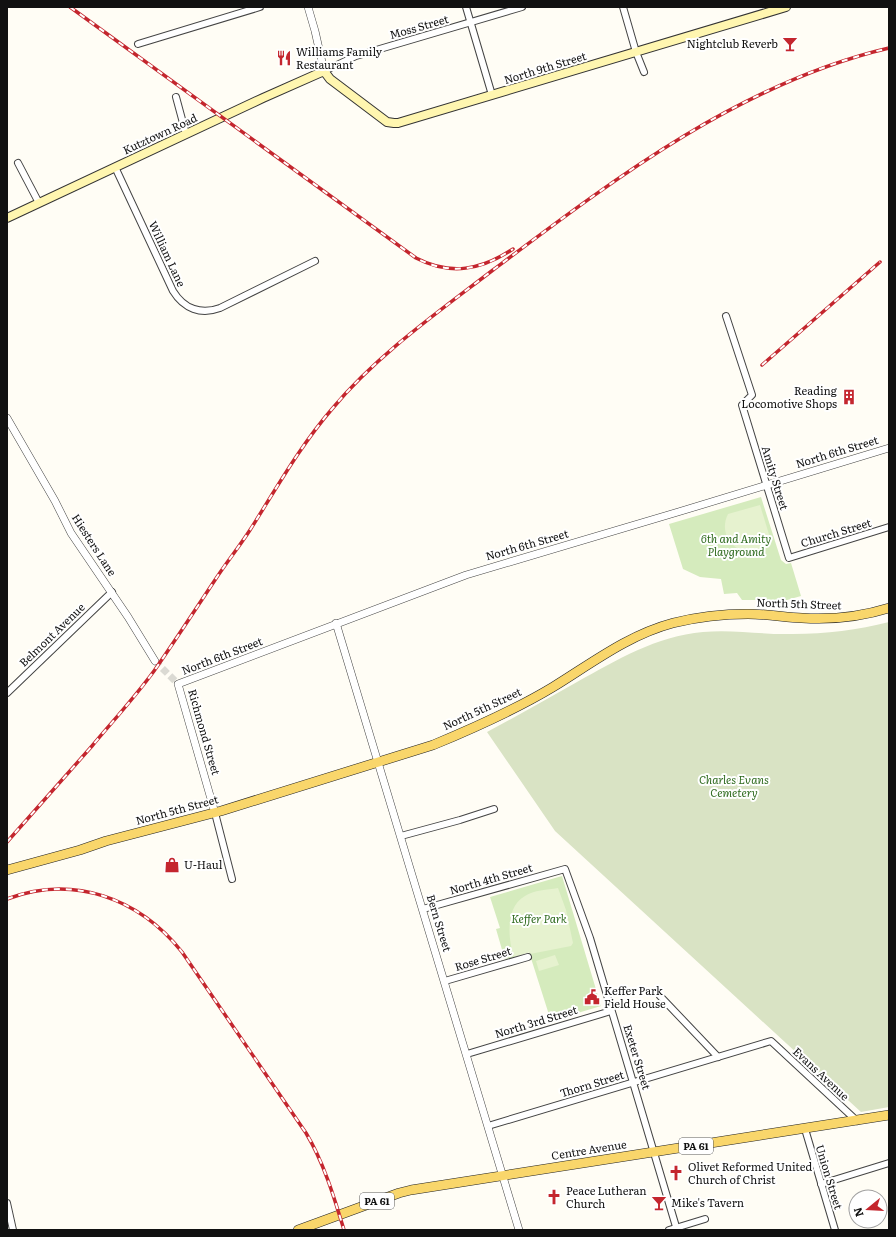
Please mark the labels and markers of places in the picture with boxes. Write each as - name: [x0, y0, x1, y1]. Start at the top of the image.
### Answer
- place label: Nightclub Reverb: [687, 35, 778, 51]
- bar icon: Nightclub Reverb: [781, 35, 799, 53]
- place label: Williams Family Restaurant: [296, 43, 383, 72]
- restaurant icon: Williams Family Restaurant: [275, 49, 293, 67]
- place label: Reading Locomotive Shops: [741, 382, 838, 411]
- building icon: Reading Locomotive Shops: [840, 388, 858, 406]
- shop icon: U-Haul: [163, 856, 181, 874]
- place label: U-Haul: [184, 856, 223, 872]
- place label: Keffer Park Field House: [604, 982, 666, 1011]
- public building icon: Keffer Park Field House: [583, 988, 601, 1006]
- place label: Olivet Reformed United Church of Christ: [688, 1158, 812, 1187]
- church icon: Olivet Reformed United Church of Christ: [667, 1164, 685, 1182]
- place label: Peace Lutheran Church: [566, 1182, 647, 1211]
- church icon: Peace Lutheran Church: [545, 1188, 563, 1206]
- bar icon: Mike's Tavern: [650, 1194, 668, 1212]
- place label: Mike's Tavern: [671, 1194, 744, 1210]

